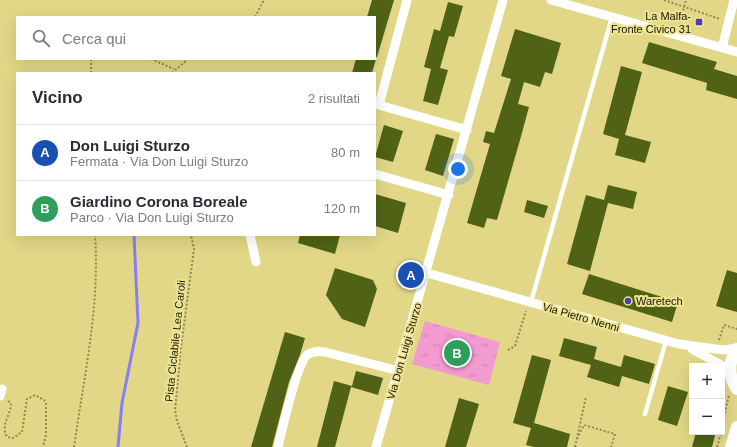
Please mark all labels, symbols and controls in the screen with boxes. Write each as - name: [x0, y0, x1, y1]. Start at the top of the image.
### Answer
- place label: La Malfa- Fronte Civico 31: [611, 10, 691, 35]
- search box: [16, 16, 376, 60]
- marker: La Malfa- Fronte Civico 31: [694, 17, 704, 27]
- icon: search: [30, 27, 52, 49]
- text: Cerca qui: [62, 30, 126, 47]
- text: Vicino: [32, 88, 83, 107]
- text: 2 risultati: [308, 91, 360, 106]
- text: Don Luigi Sturzo: [70, 137, 190, 154]
- text: A: [40, 145, 50, 160]
- text: 80 m: [331, 145, 360, 160]
- text: Fermata · Via Don Luigi Sturzo: [70, 154, 248, 169]
- your location: [448, 159, 468, 179]
- text: Giardino Corona Boreale: [70, 193, 248, 210]
- text: B: [40, 201, 50, 216]
- text: 120 m: [324, 201, 360, 216]
- text: Parco · Via Don Luigi Sturzo: [70, 210, 234, 225]
- pin: A: [398, 260, 424, 290]
- street label: Pista Ciclabile Lea Caroli: [163, 280, 187, 402]
- place label: Waretech: [636, 295, 683, 307]
- marker: Waretech: [623, 296, 633, 306]
- street label: Via Pietro Nenni: [541, 300, 621, 334]
- street label: Via Don Luigi Sturzo: [384, 301, 424, 401]
- pin: B: [444, 338, 470, 368]
- map controls: [689, 363, 725, 435]
- button: +: [689, 363, 725, 399]
- button: −: [689, 399, 725, 435]

